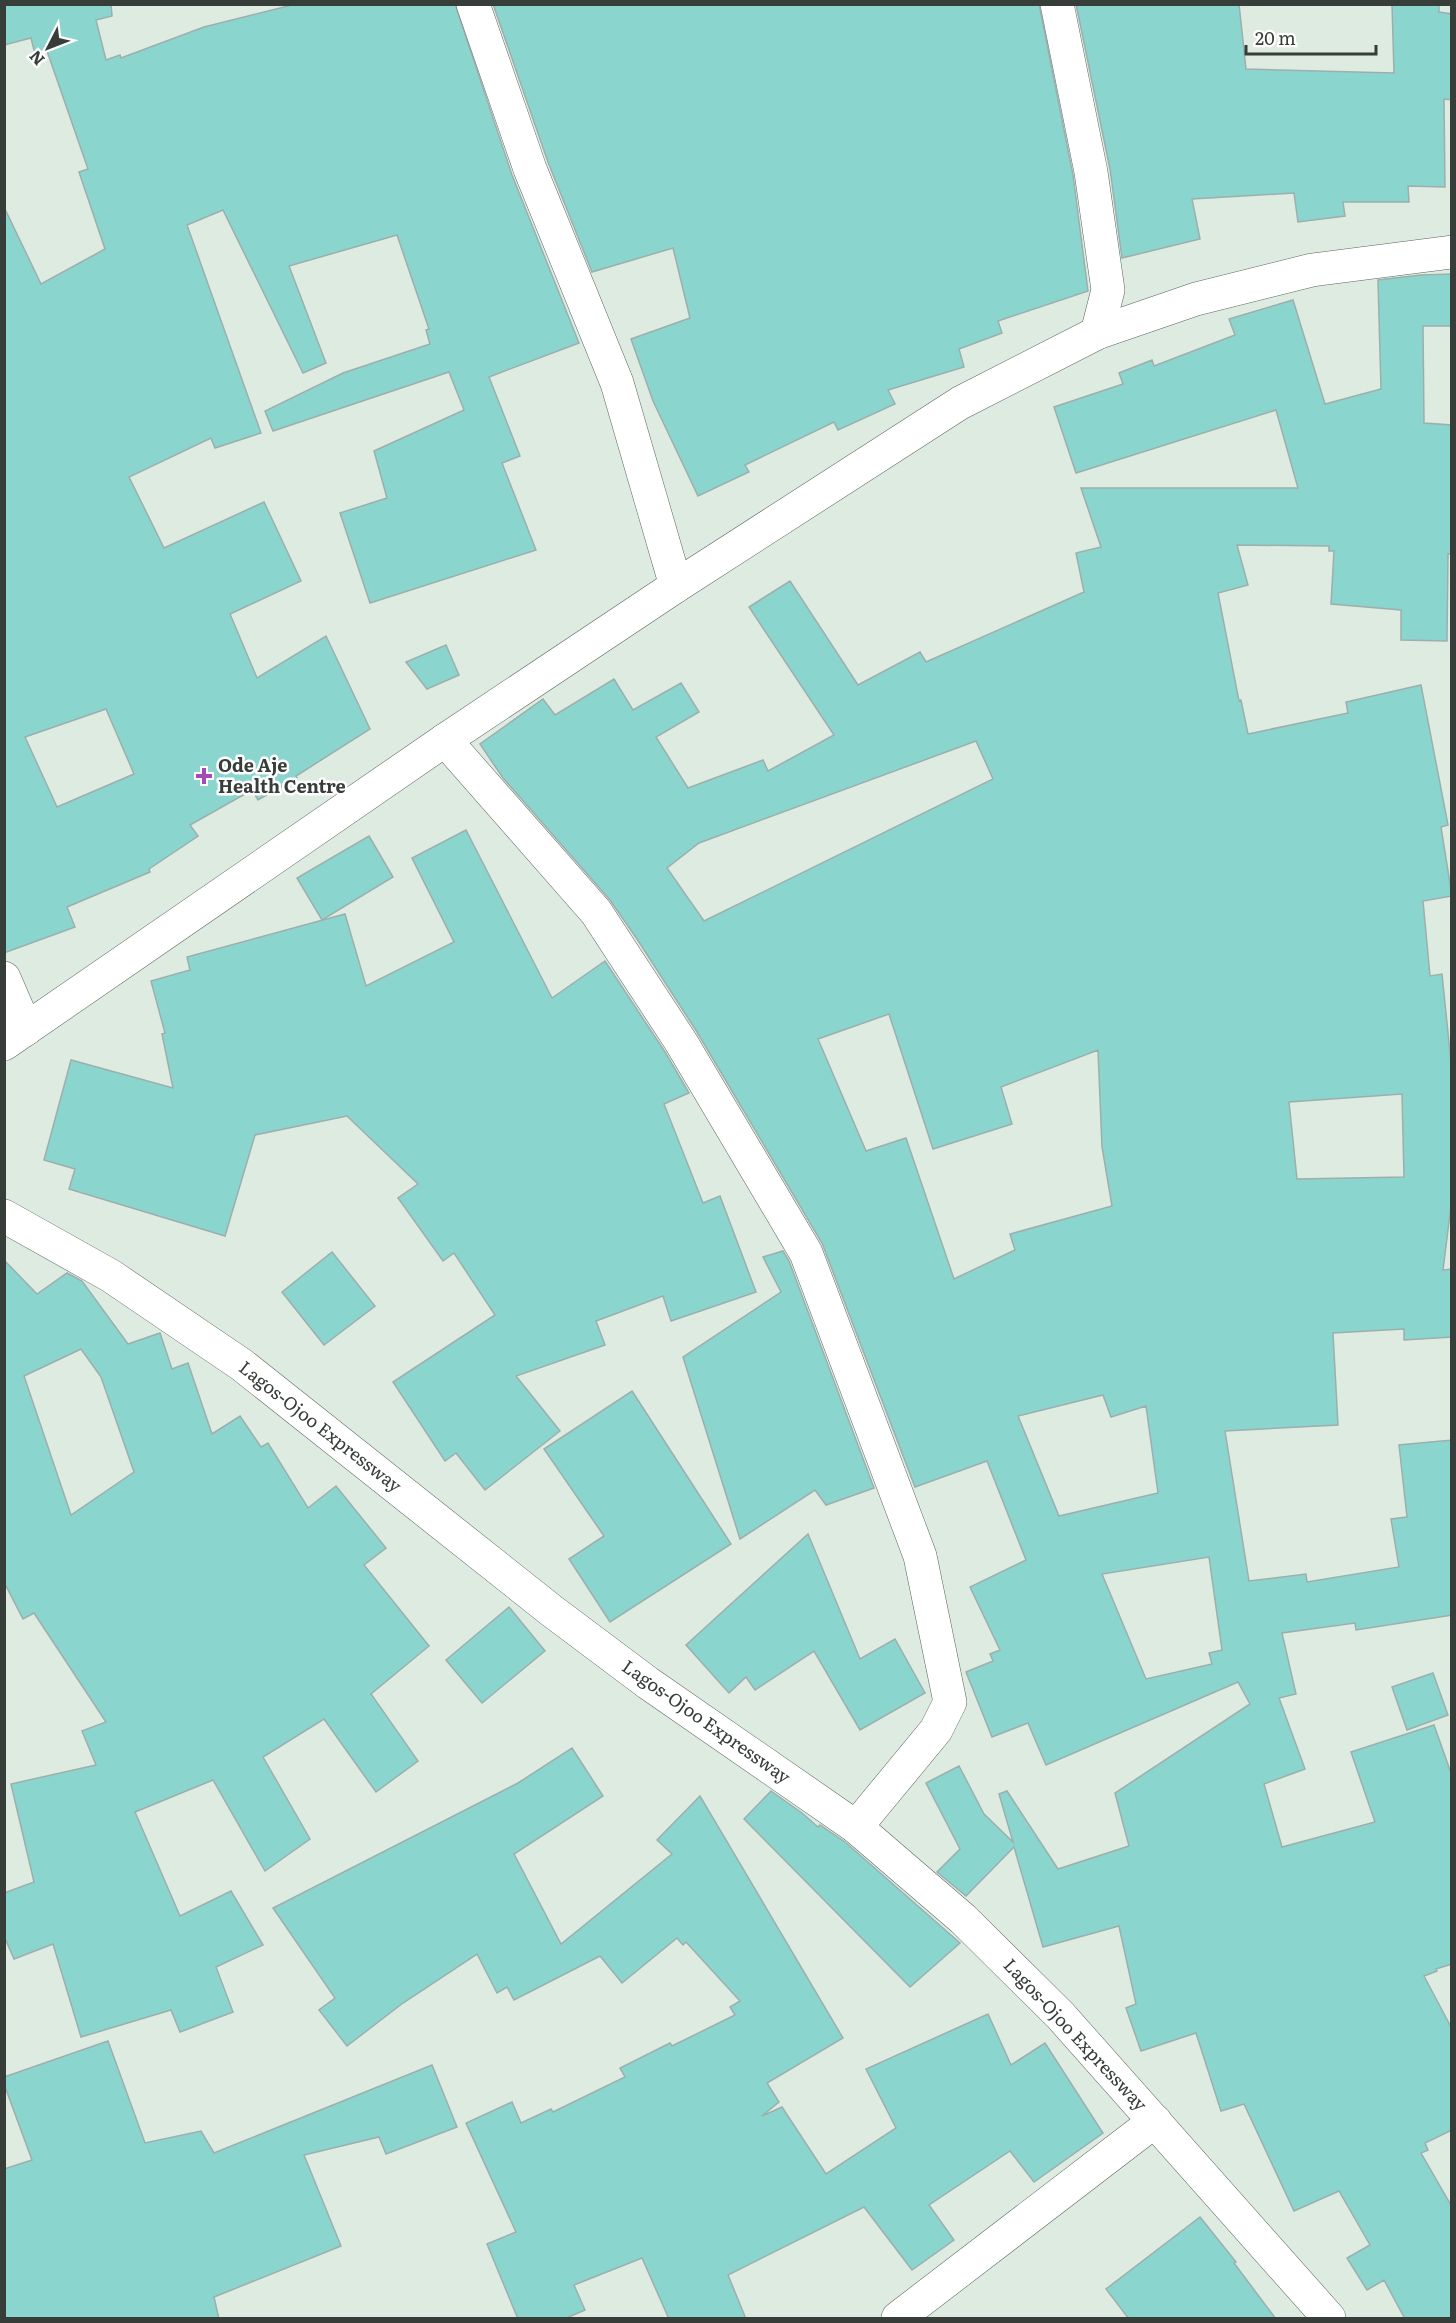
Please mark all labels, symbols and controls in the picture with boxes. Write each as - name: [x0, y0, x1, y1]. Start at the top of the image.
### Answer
- north arrow: [18, 18, 78, 78]
- scale bar: [1246, 18, 1376, 56]
- text: 20 m: [1255, 24, 1296, 51]
- text: N: [23, 46, 50, 72]
- place label: Ode Aje Health Centre: [218, 751, 346, 799]
- marker: Ode Aje Health Centre: [195, 767, 213, 785]
- street label: Lagos-Ojoo Expressway: [234, 1354, 409, 1498]
- street label: Lagos-Ojoo Expressway: [617, 1652, 797, 1790]
- street label: Lagos-Ojoo Expressway: [998, 1952, 1155, 2117]

